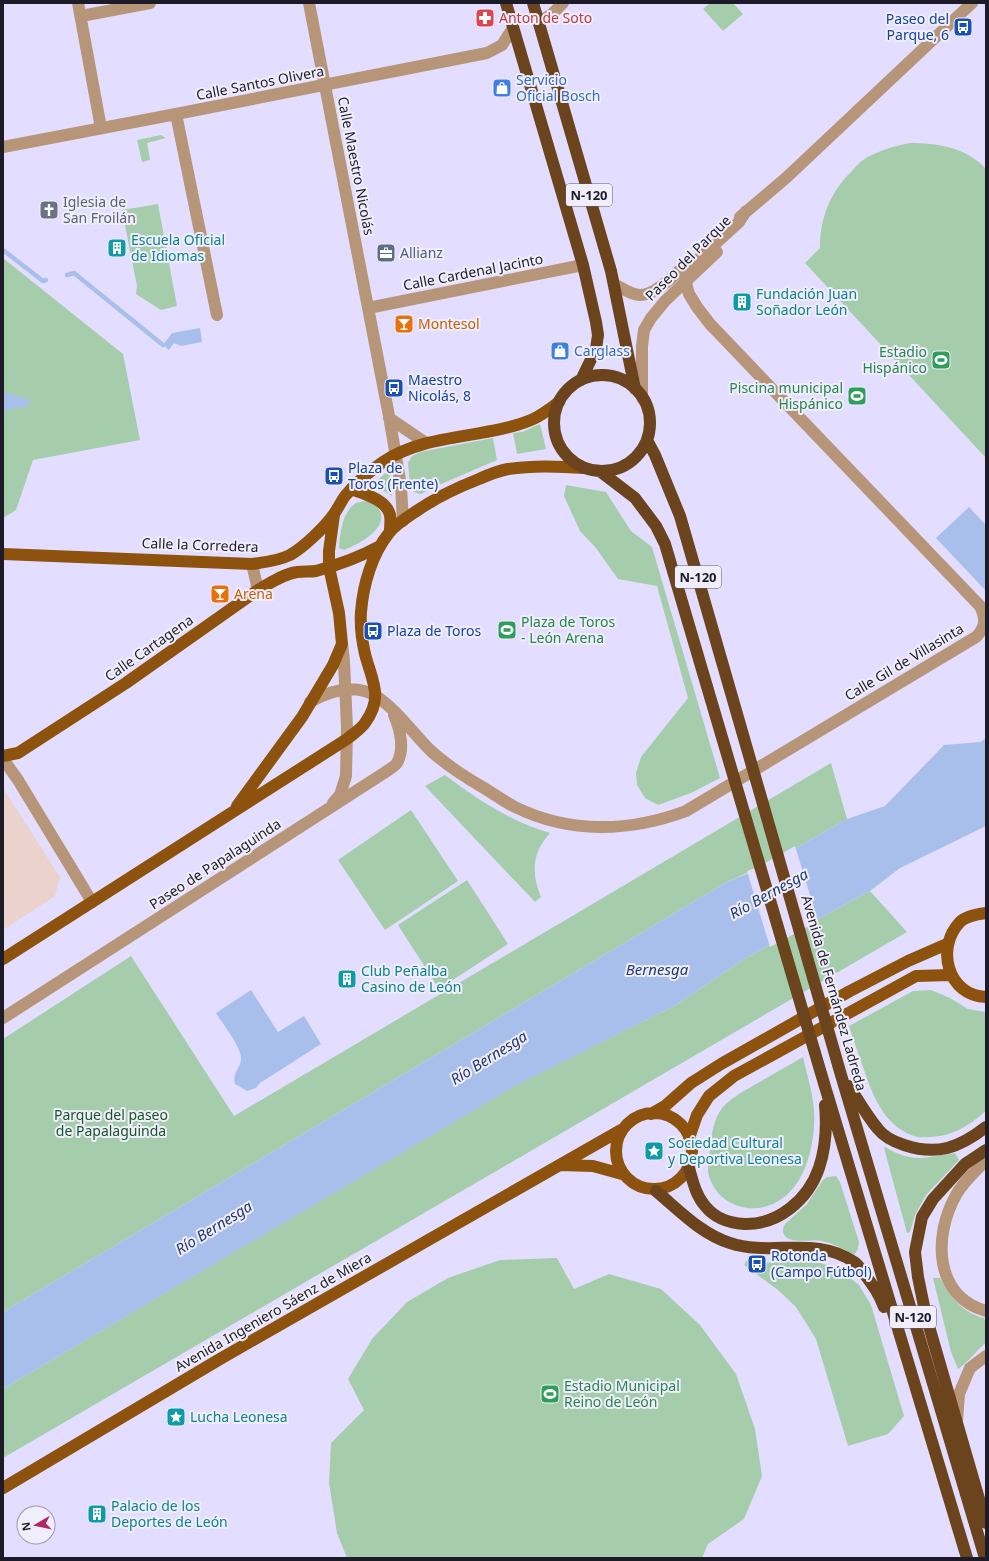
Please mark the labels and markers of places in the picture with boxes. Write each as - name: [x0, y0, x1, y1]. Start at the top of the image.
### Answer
- pharmacy icon: Anton de Soto: [474, 7, 496, 29]
- place label: Anton de Soto: [499, 8, 592, 27]
- place label: Paseo del Parque, 6: [886, 9, 949, 44]
- bus stop icon: Paseo del Parque, 6: [952, 16, 974, 38]
- place label: Servicio Oficial Bosch: [516, 70, 600, 105]
- shop icon: Servicio Oficial Bosch: [491, 77, 513, 99]
- place label: Iglesia de San Froilán: [63, 192, 136, 227]
- church icon: Iglesia de San Froilán: [38, 199, 60, 221]
- place label: Escuela Oficial de Idiomas: [131, 230, 225, 265]
- building icon: Escuela Oficial de Idiomas: [106, 237, 128, 259]
- office icon: Allianz: [375, 242, 397, 264]
- place label: Allianz: [400, 243, 443, 262]
- place label: Fundación Juan Soñador León: [756, 284, 857, 319]
- building icon: Fundación Juan Soñador León: [731, 291, 753, 313]
- bar icon: Montesol: [393, 313, 415, 335]
- place label: Montesol: [418, 314, 480, 333]
- shop icon: Carglass: [549, 340, 571, 362]
- place label: Carglass: [574, 341, 630, 360]
- place label: Estadio Hispánico: [862, 342, 927, 377]
- sports icon: Estadio Hispánico: [930, 349, 952, 371]
- place label: Maestro Nicolás, 8: [408, 370, 471, 405]
- bus stop icon: Maestro Nicolás, 8: [383, 377, 405, 399]
- place label: Piscina municipal Hispánico: [729, 378, 843, 413]
- sports icon: Piscina municipal Hispánico: [846, 385, 868, 407]
- place label: Plaza de Toros (Frente): [348, 458, 438, 493]
- bus stop icon: Plaza de Toros (Frente): [323, 465, 345, 487]
- bar icon: Arena: [209, 583, 231, 605]
- place label: Arena: [234, 584, 273, 603]
- place label: Plaza de Toros - León Arena: [521, 612, 615, 647]
- sports icon: Plaza de Toros - León Arena: [496, 619, 518, 641]
- bus stop icon: Plaza de Toros: [362, 620, 384, 642]
- place label: Plaza de Toros: [387, 621, 481, 640]
- place label: Club Peñalba Casino de León: [361, 961, 461, 996]
- building icon: Club Peñalba Casino de León: [336, 968, 358, 990]
- place label: Sociedad Cultural y Deportiva Leonesa: [668, 1133, 802, 1168]
- place icon: Sociedad Cultural y Deportiva Leonesa: [643, 1140, 665, 1162]
- place label: Rotonda (Campo Fútbol): [771, 1246, 872, 1281]
- bus stop icon: Rotonda (Campo Fútbol): [746, 1253, 768, 1275]
- place label: Estadio Municipal Reino de León: [564, 1376, 680, 1411]
- sports icon: Estadio Municipal Reino de León: [539, 1383, 561, 1405]
- place icon: Lucha Leonesa: [165, 1406, 187, 1428]
- place label: Lucha Leonesa: [190, 1407, 288, 1426]
- place label: Palacio de los Deportes de León: [111, 1496, 228, 1531]
- building icon: Palacio de los Deportes de León: [86, 1503, 108, 1525]

